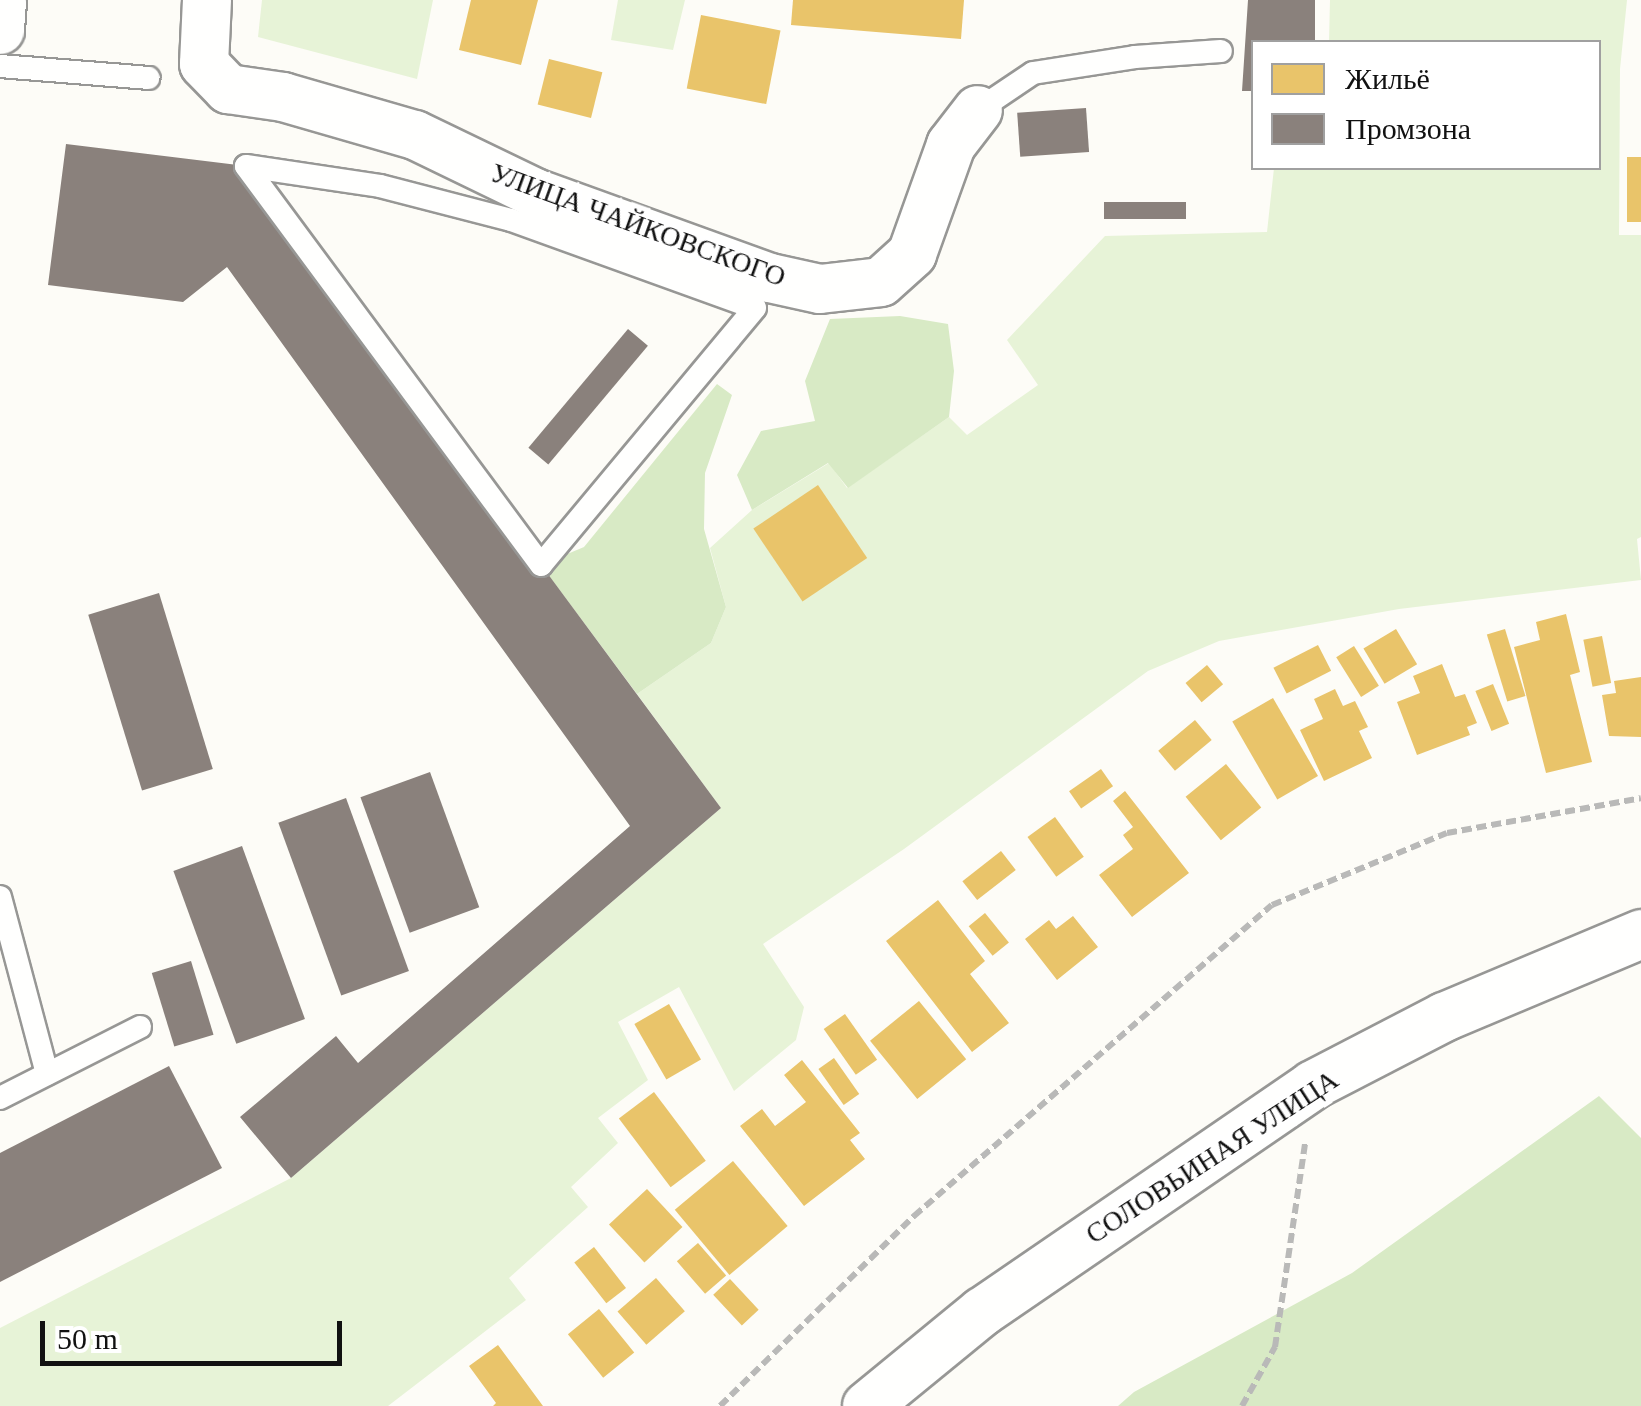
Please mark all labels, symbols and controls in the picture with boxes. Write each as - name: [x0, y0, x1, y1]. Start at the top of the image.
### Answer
- legend: [1251, 40, 1601, 170]
- text: Жильё: [1345, 62, 1430, 95]
- text: Промзона: [1345, 112, 1471, 145]
- street label: УЛИЦА ЧАЙКОВСКОГО: [486, 156, 790, 294]
- street label: СОЛОВЬИНАЯ УЛИЦА: [1080, 1063, 1344, 1251]
- scale bar: [45, 1301, 348, 1363]
- text: 50 m: [57, 1322, 118, 1355]

